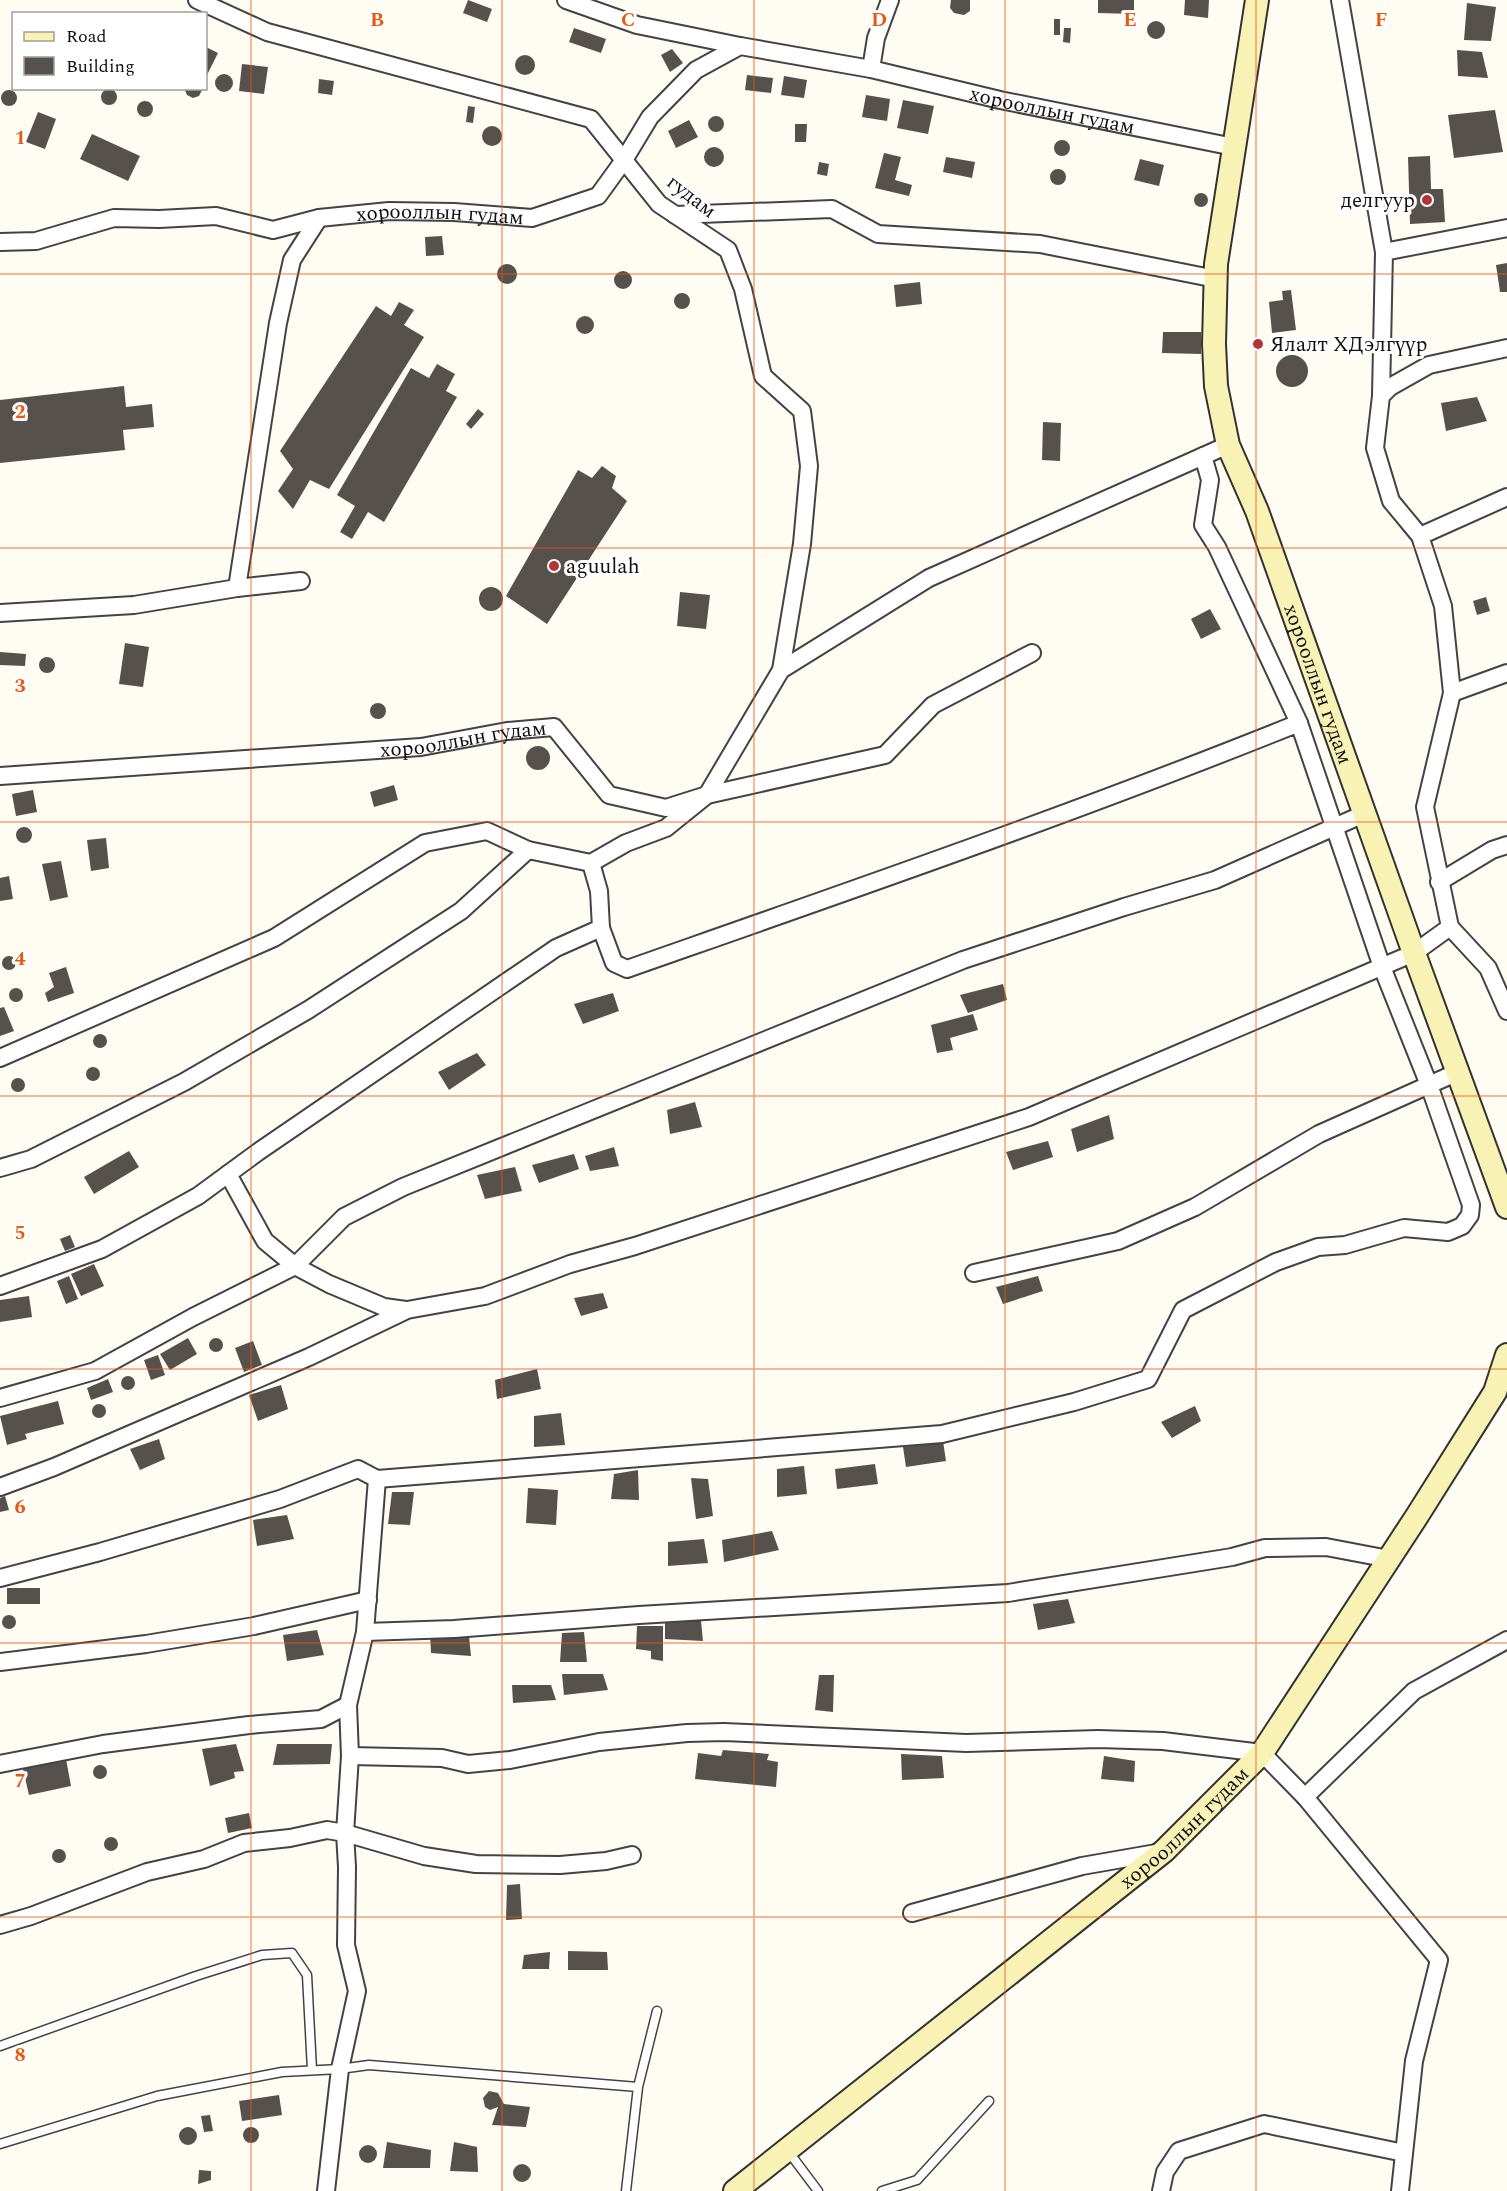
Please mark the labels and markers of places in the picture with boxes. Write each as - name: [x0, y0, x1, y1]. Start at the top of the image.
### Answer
- place label: делгуур: [1341, 185, 1415, 217]
- marker: делгуур: [1420, 193, 1434, 207]
- place label: Ялалт ХДэлгүүр: [1270, 329, 1427, 361]
- marker: Ялалт ХДэлгүүр: [1251, 337, 1265, 351]
- place label: aguulah: [566, 551, 640, 583]
- marker: aguulah: [547, 559, 561, 573]

